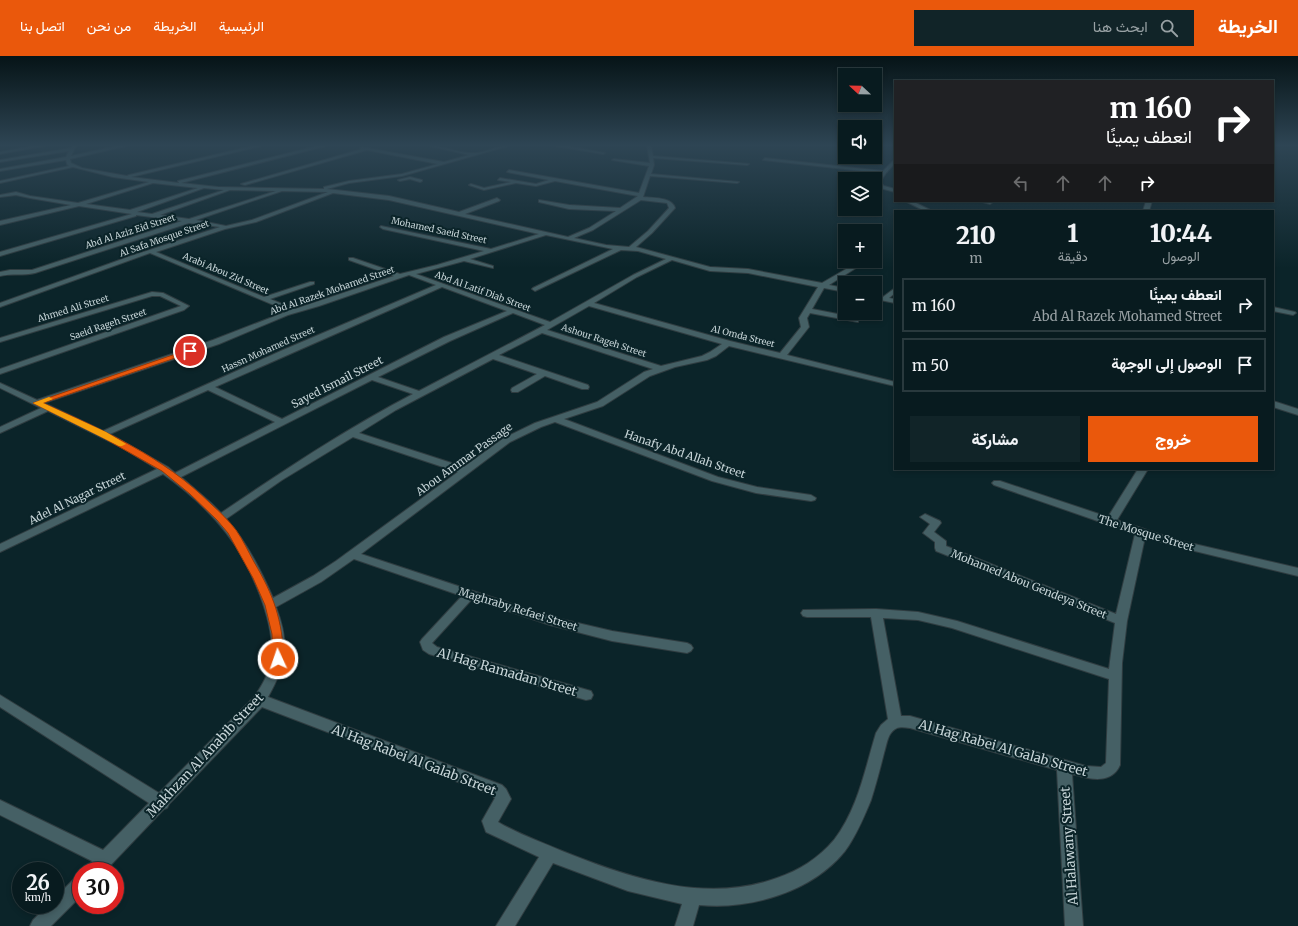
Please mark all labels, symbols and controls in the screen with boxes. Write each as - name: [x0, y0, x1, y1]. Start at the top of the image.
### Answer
- search box: [914, 10, 1194, 46]
- text: الخريطة: [1218, 14, 1278, 38]
- text: اتصل بنا: [20, 17, 65, 35]
- text: من نحن: [87, 17, 131, 35]
- text: الخريطة: [153, 17, 197, 35]
- text: الرئيسية: [219, 17, 264, 35]
- text: ابحث هنا: [1093, 17, 1148, 36]
- icon: search: [1158, 17, 1180, 39]
- north arrow: [838, 68, 882, 112]
- map controls: [838, 68, 882, 320]
- text: 160 m: [1110, 90, 1192, 126]
- icon: right: [1206, 96, 1258, 148]
- button: sound: [838, 120, 882, 164]
- text: انعطف يمينًا: [1106, 125, 1192, 148]
- button: layers: [838, 172, 882, 216]
- icon: left: [1010, 172, 1032, 194]
- icon: ahead: [1052, 172, 1074, 194]
- icon: ahead: [1094, 172, 1116, 194]
- icon: right: [1136, 172, 1158, 194]
- street label: Abd Al Aziz Eid Street: [83, 211, 177, 251]
- street label: Mohamed Saeid Street: [390, 215, 488, 246]
- street label: Al Safa Mosque Street: [117, 217, 211, 259]
- text: 1: [1067, 218, 1078, 249]
- text: 10:44: [1150, 218, 1212, 249]
- text: 210: [956, 220, 996, 251]
- button: +: [838, 224, 882, 268]
- text: دقيقة: [1058, 248, 1088, 265]
- text: الوصول: [1162, 248, 1200, 265]
- street label: Arabi Abou Zid Street: [180, 249, 271, 296]
- text: m: [969, 250, 982, 267]
- street label: Abd Al Razek Mohamed Street: [267, 263, 396, 317]
- street label: Abd Al Latif Diab Street: [433, 268, 533, 314]
- button: −: [838, 276, 882, 320]
- text: انعطف يمينًا: [1149, 285, 1222, 304]
- street label: Ahmed Ali Street: [35, 292, 110, 324]
- icon: right: [1234, 294, 1256, 316]
- text: 160 m: [912, 296, 955, 315]
- street label: Saeid Rageh Street: [68, 306, 148, 342]
- text: Abd Al Razek Mohamed Street: [1033, 308, 1222, 325]
- street label: Ashour Rageh Street: [559, 321, 648, 359]
- street label: Hassn Mohamed Street: [220, 323, 317, 374]
- street label: Al Omda Street: [709, 323, 776, 349]
- pin: [173, 334, 207, 368]
- icon: arrive: [179, 340, 201, 362]
- street label: Sayed Ismail Street: [289, 353, 386, 411]
- text: الوصول إلى الوجهة: [1111, 354, 1222, 373]
- icon: arrive: [1234, 354, 1256, 376]
- text: 50 m: [912, 356, 949, 375]
- button: مشاركة: [910, 416, 1080, 462]
- button: خروج: [1088, 416, 1258, 462]
- street label: Abou Ammar Passage: [412, 419, 515, 499]
- street label: Hanafy Abd Allah Street: [623, 427, 748, 482]
- street label: Adel Al Nagar Street: [25, 468, 128, 528]
- street label: The Mosque Street: [1097, 512, 1196, 554]
- street label: Mohamed Abou Gendeya Street: [949, 546, 1110, 622]
- street label: Maghraby Refaei Street: [457, 584, 580, 634]
- position arrow: [257, 638, 299, 680]
- street label: Al Hag Ramadan Street: [434, 644, 579, 700]
- street label: Makhzan Al Anabib Street: [143, 689, 267, 821]
- street label: Al Hag Rabei Al Galab Street: [916, 715, 1089, 780]
- street label: Al Hag Rabei Al Galab Street: [328, 720, 499, 799]
- street label: Al Halawany Street: [1056, 786, 1082, 907]
- speed limit sign: 30: [72, 862, 124, 914]
- text: 26: [26, 870, 50, 895]
- text: km/h: [25, 891, 51, 904]

